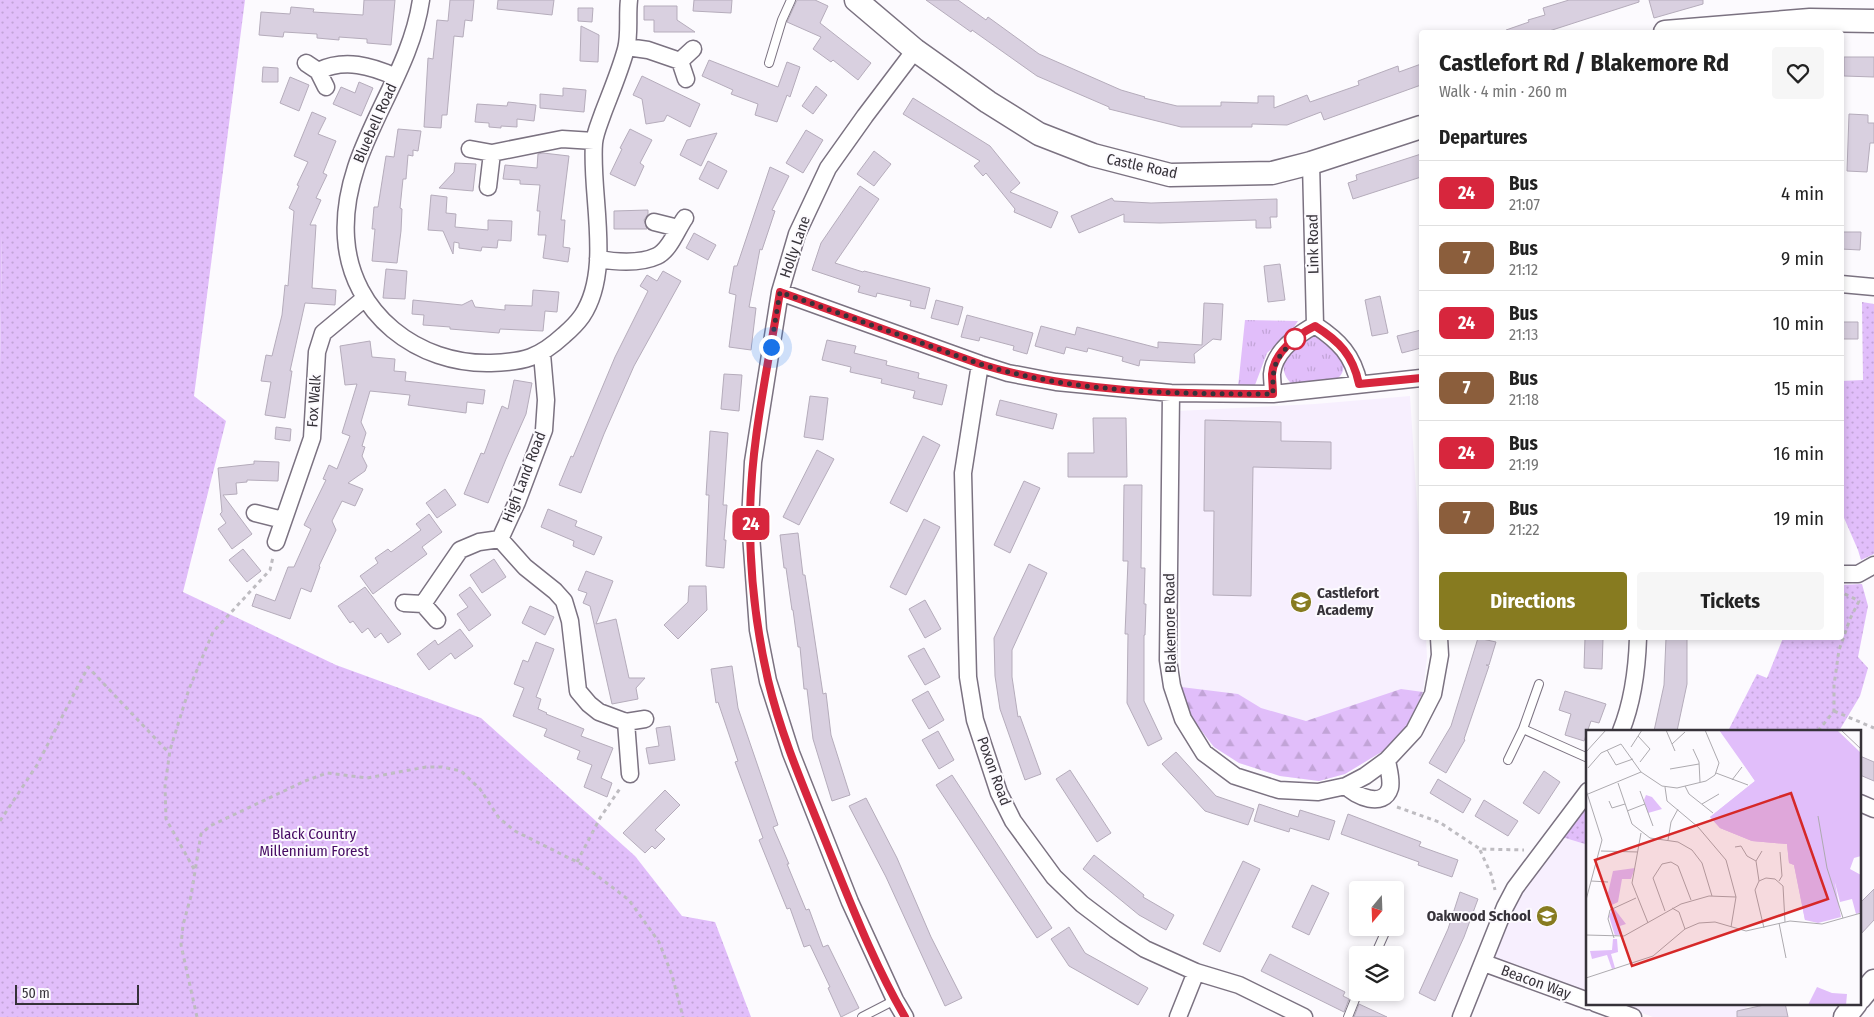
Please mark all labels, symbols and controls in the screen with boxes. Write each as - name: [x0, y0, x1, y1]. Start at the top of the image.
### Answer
- button: heart: [1772, 47, 1824, 99]
- text: Castlefort Rd / Blakemore Rd: [1439, 49, 1729, 77]
- street label: Bluebell Road: [349, 80, 401, 166]
- text: Walk · 4 min · 260 m: [1439, 82, 1567, 101]
- text: Departures: [1439, 126, 1527, 149]
- street label: Castle Road: [1105, 150, 1179, 182]
- text: Bus: [1509, 172, 1538, 195]
- text: 24: [1458, 182, 1475, 204]
- text: 4 min: [1781, 182, 1824, 205]
- text: 21:07: [1509, 195, 1540, 214]
- street label: Holly Lane: [776, 214, 814, 280]
- street label: Link Road: [1303, 214, 1323, 274]
- text: Bus: [1509, 237, 1538, 260]
- text: 7: [1463, 247, 1470, 269]
- text: 9 min: [1781, 247, 1824, 270]
- text: 21:12: [1509, 260, 1538, 279]
- text: Bus: [1509, 302, 1538, 325]
- text: 24: [1458, 312, 1475, 334]
- text: 10 min: [1773, 312, 1824, 335]
- text: 21:13: [1509, 325, 1538, 344]
- unlabelled marker: [1284, 328, 1306, 350]
- your location: [759, 335, 784, 360]
- text: Bus: [1509, 367, 1538, 390]
- street label: Fox Walk: [303, 374, 325, 428]
- text: 7: [1463, 377, 1470, 399]
- text: 15 min: [1774, 377, 1824, 400]
- text: 21:18: [1509, 390, 1539, 409]
- street label: High Land Road: [498, 429, 550, 525]
- text: Bus: [1509, 432, 1538, 455]
- text: 24: [1458, 442, 1475, 464]
- text: 16 min: [1773, 442, 1824, 465]
- text: 21:19: [1509, 455, 1539, 474]
- text: Bus: [1509, 497, 1538, 520]
- text: 7: [1463, 507, 1470, 529]
- text: 19 min: [1773, 507, 1824, 530]
- line badge: 24: [728, 508, 774, 540]
- text: 24: [742, 513, 760, 535]
- text: 21:22: [1509, 520, 1539, 539]
- button: Directions: [1439, 572, 1627, 630]
- button: Tickets: [1637, 572, 1824, 630]
- street label: Blakemore Road: [1160, 573, 1180, 673]
- place label: Castlefort Academy: [1316, 584, 1380, 619]
- school or university icon: Castlefort Academy: [1289, 590, 1313, 614]
- inset map: [1586, 730, 1862, 1004]
- street label: Poxon Road: [973, 734, 1015, 808]
- park label: Black Country Millennium Forest: [259, 825, 369, 860]
- north arrow: [1349, 881, 1404, 936]
- map controls: [1349, 881, 1404, 1001]
- school or university icon: Oakwood School: [1535, 904, 1559, 928]
- place label: Oakwood School: [1427, 907, 1532, 925]
- button: layers: [1349, 946, 1404, 1001]
- street label: Beacon Way: [1499, 961, 1574, 1003]
- scale bar: [15, 982, 139, 1005]
- text: 50 m: [22, 985, 50, 1002]

